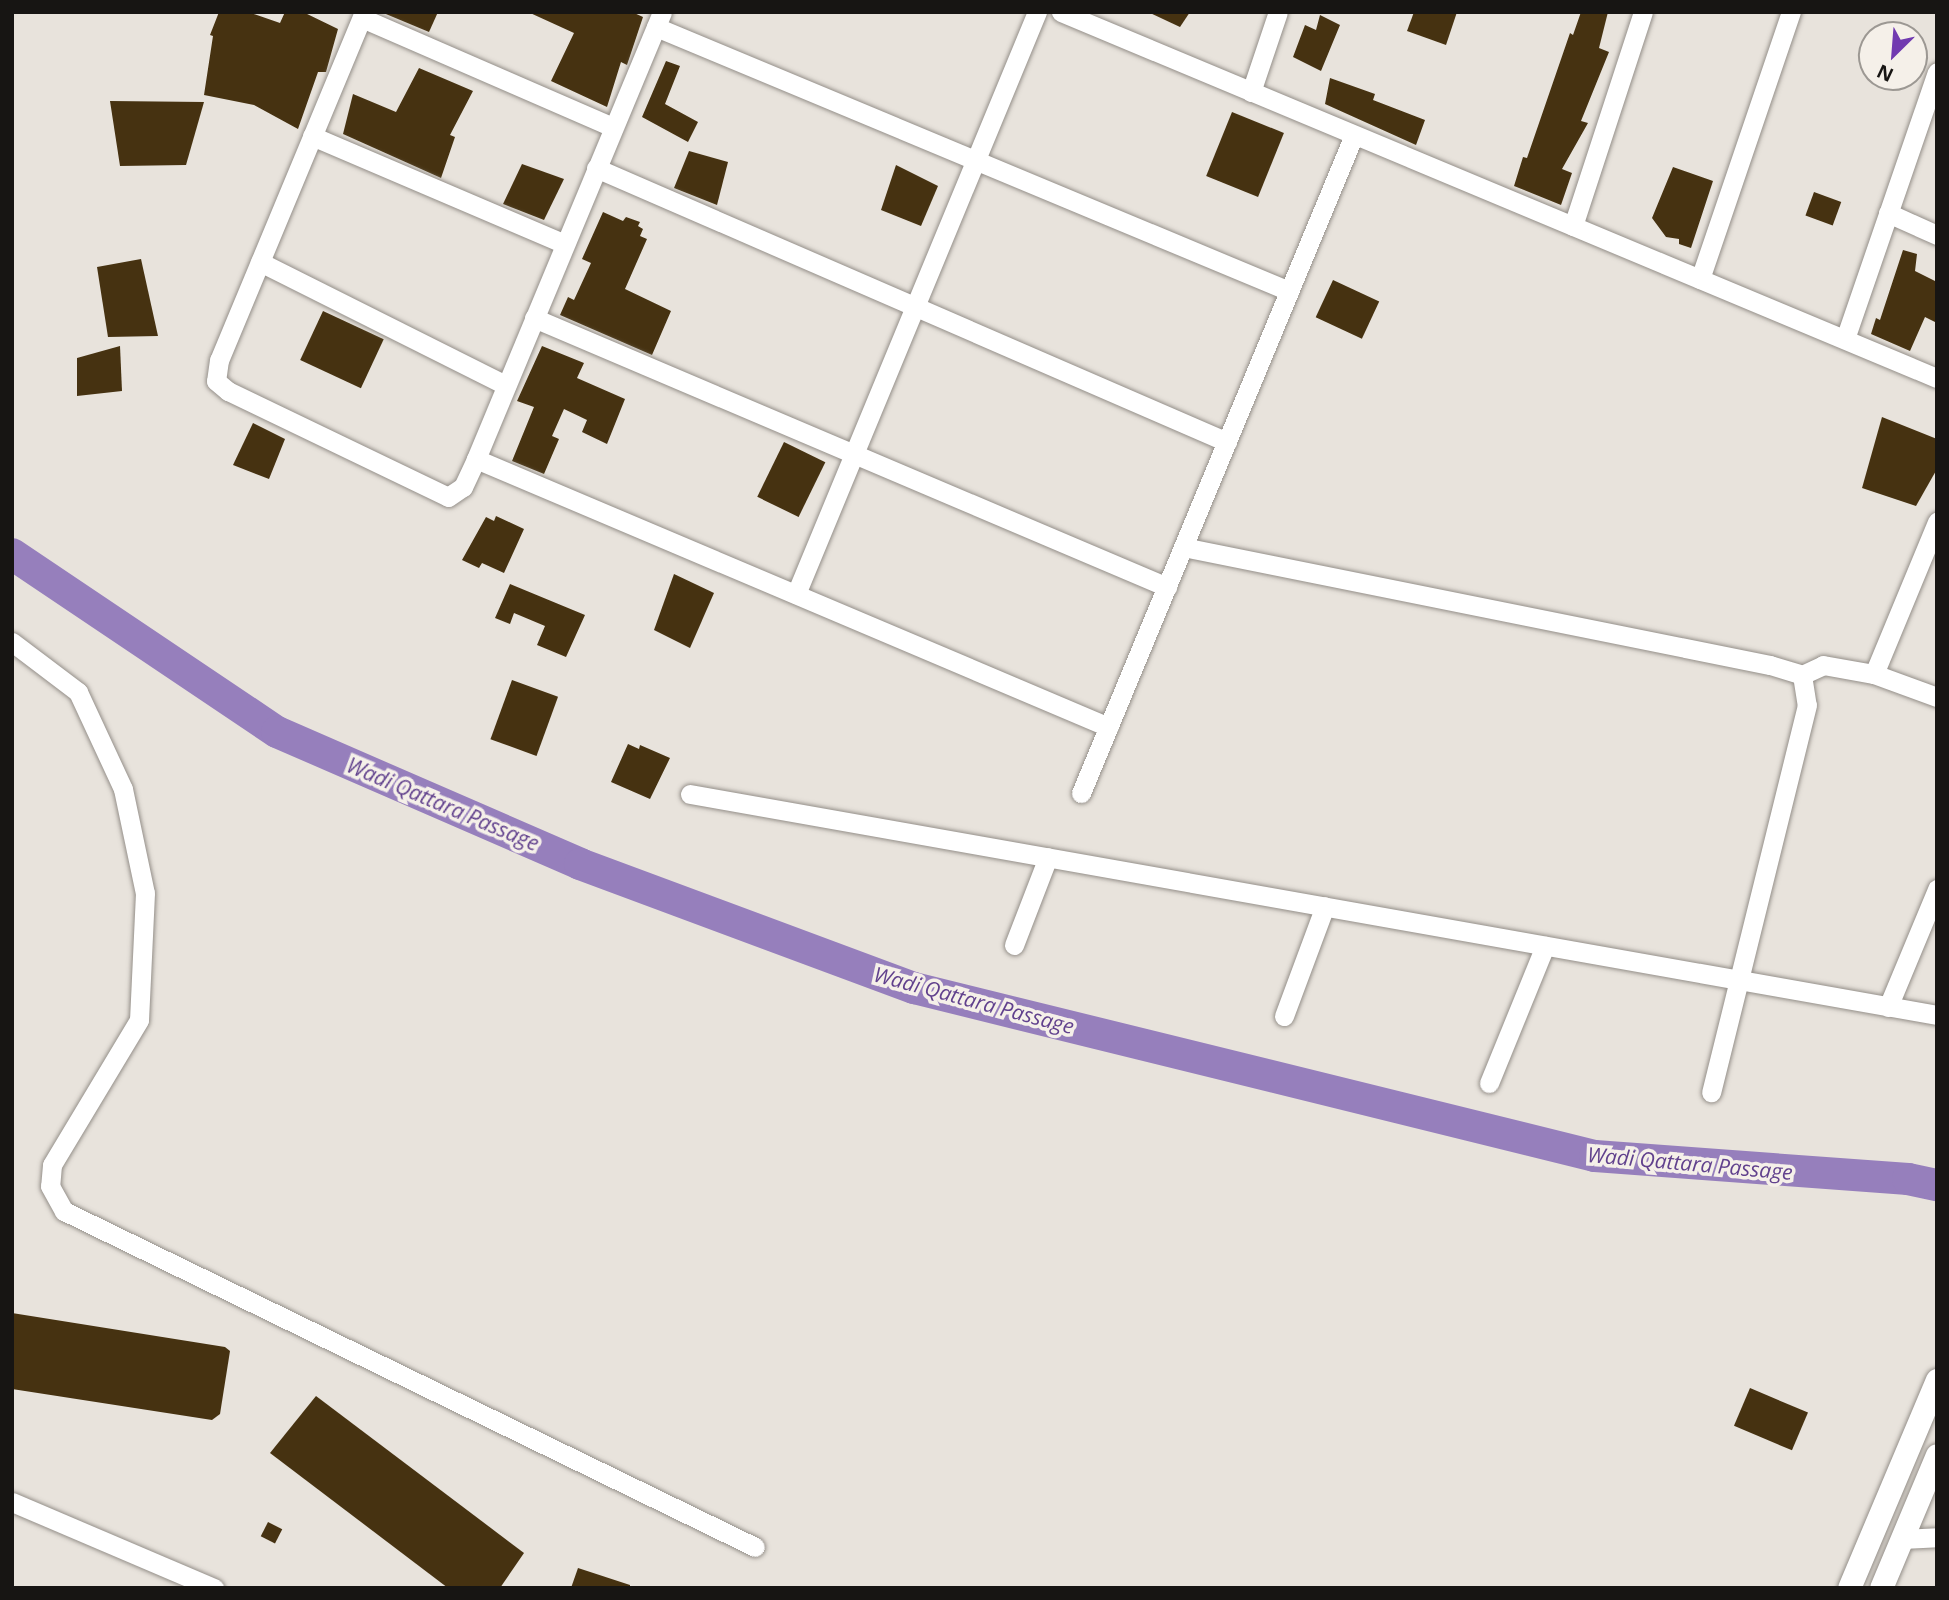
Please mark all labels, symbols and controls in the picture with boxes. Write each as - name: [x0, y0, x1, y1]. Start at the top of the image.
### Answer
- north arrow: [1858, 21, 1928, 91]
- text: N: [1872, 58, 1897, 88]
- water label: Wadi Qattara Passage: [343, 752, 543, 856]
- water label: Wadi Qattara Passage: [871, 961, 1077, 1039]
- water label: Wadi Qattara Passage: [1586, 1141, 1794, 1185]

